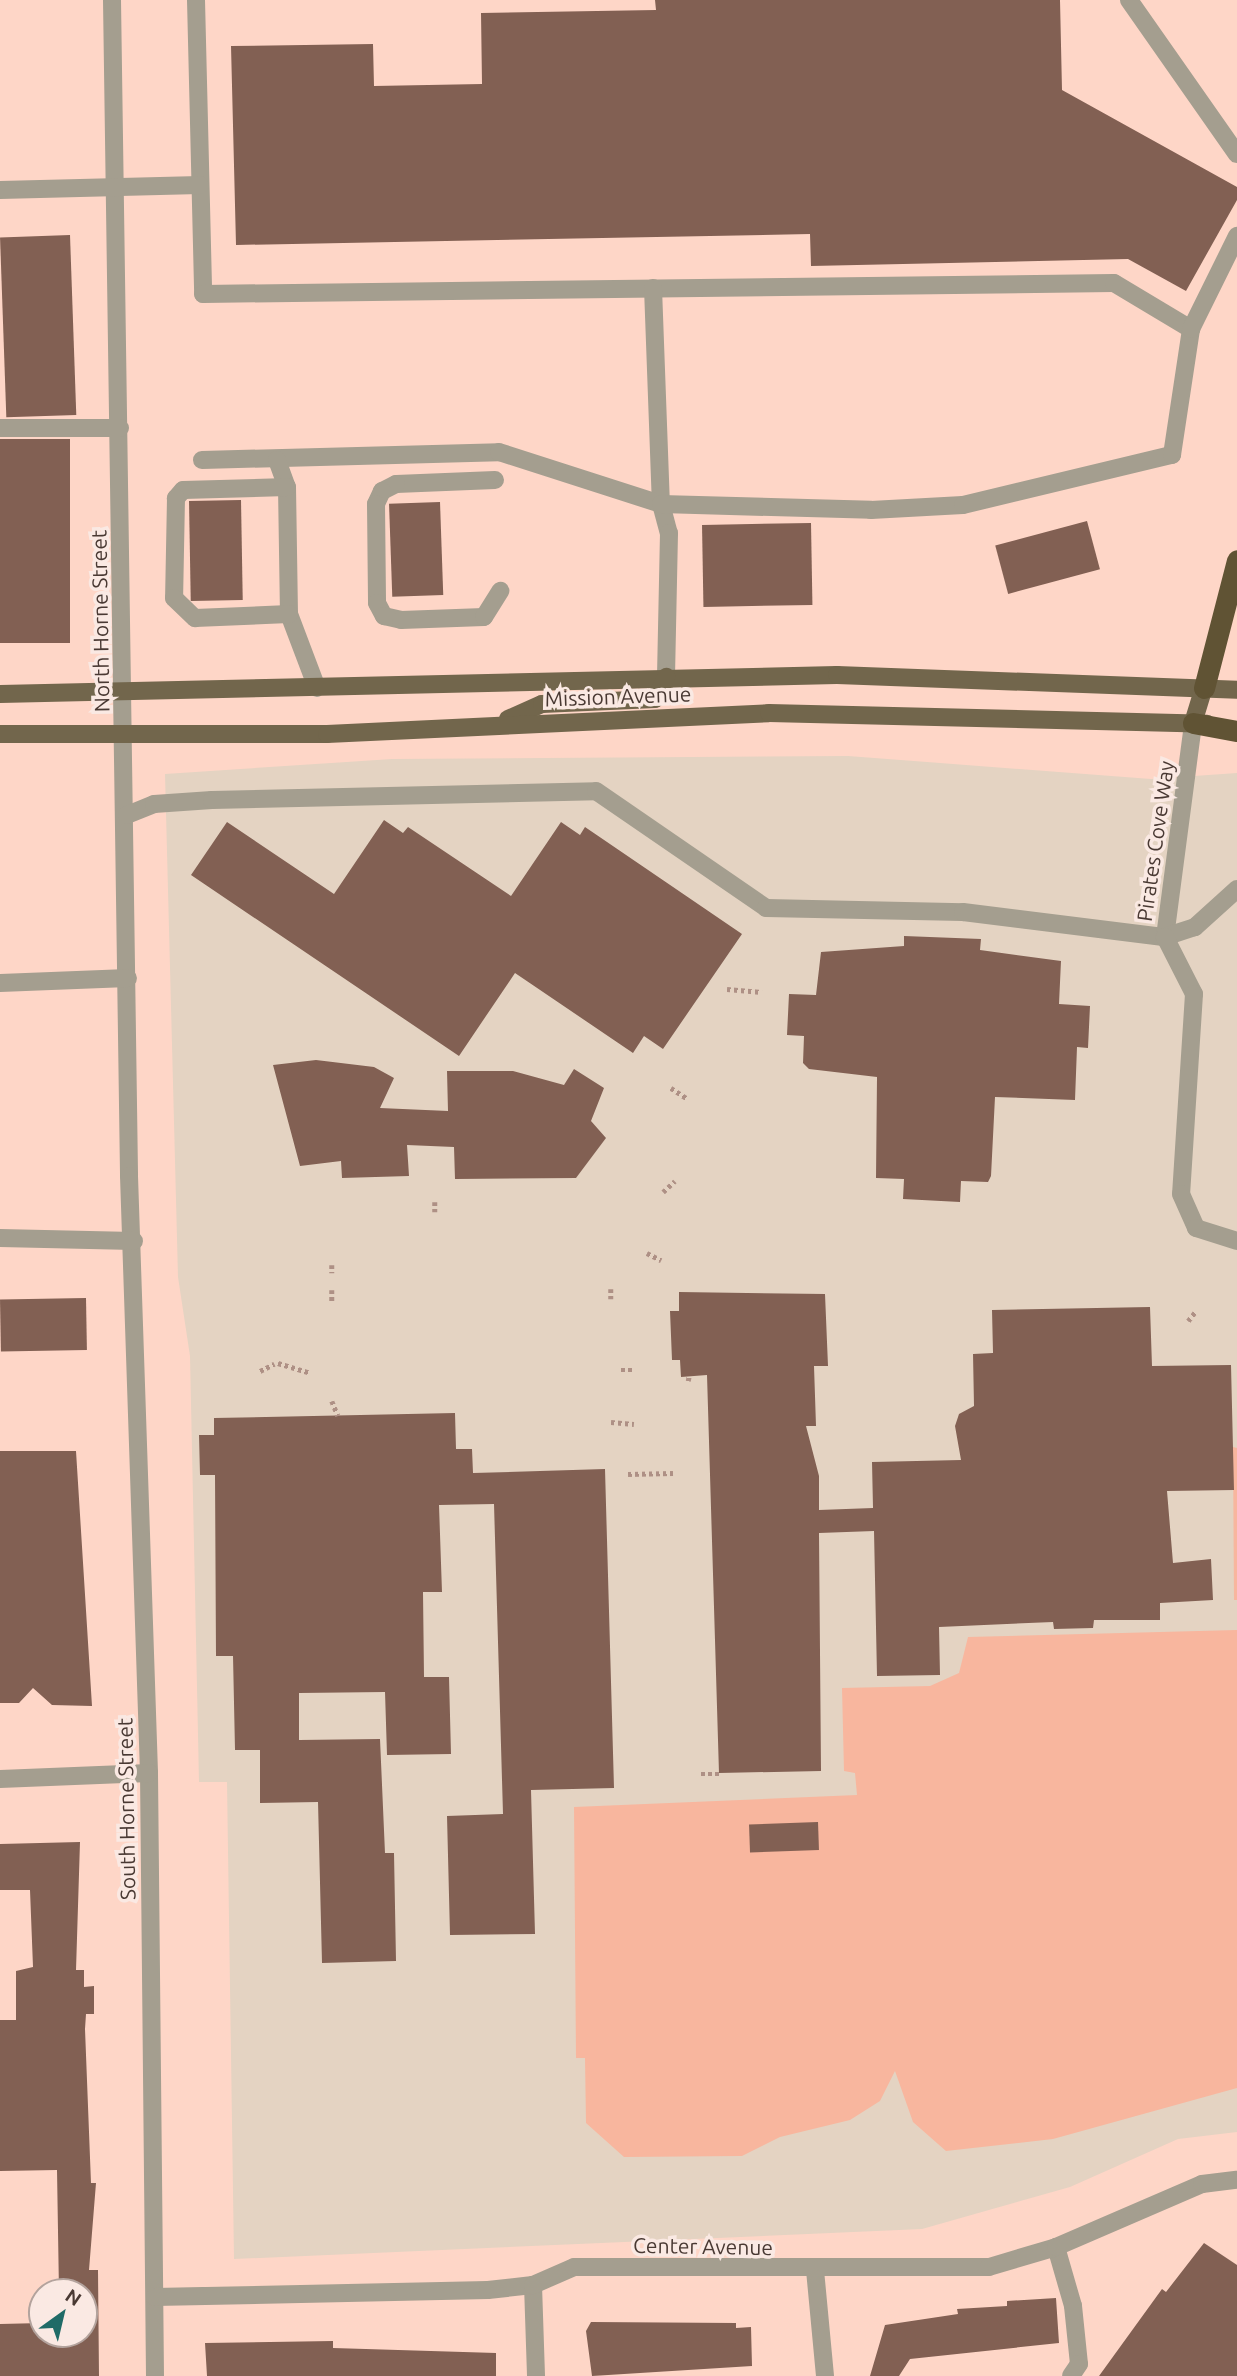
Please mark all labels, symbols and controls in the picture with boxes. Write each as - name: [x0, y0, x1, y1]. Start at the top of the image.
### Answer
- street label: North Horne Street: [86, 530, 114, 712]
- street label: Mission Avenue: [544, 681, 692, 711]
- street label: Pirates Cove Way: [1131, 759, 1179, 923]
- street label: South Horne Street: [112, 1718, 140, 1900]
- street label: Center Avenue: [633, 2232, 773, 2260]
- north arrow: [28, 2278, 98, 2348]
- text: N: [62, 2284, 86, 2310]

